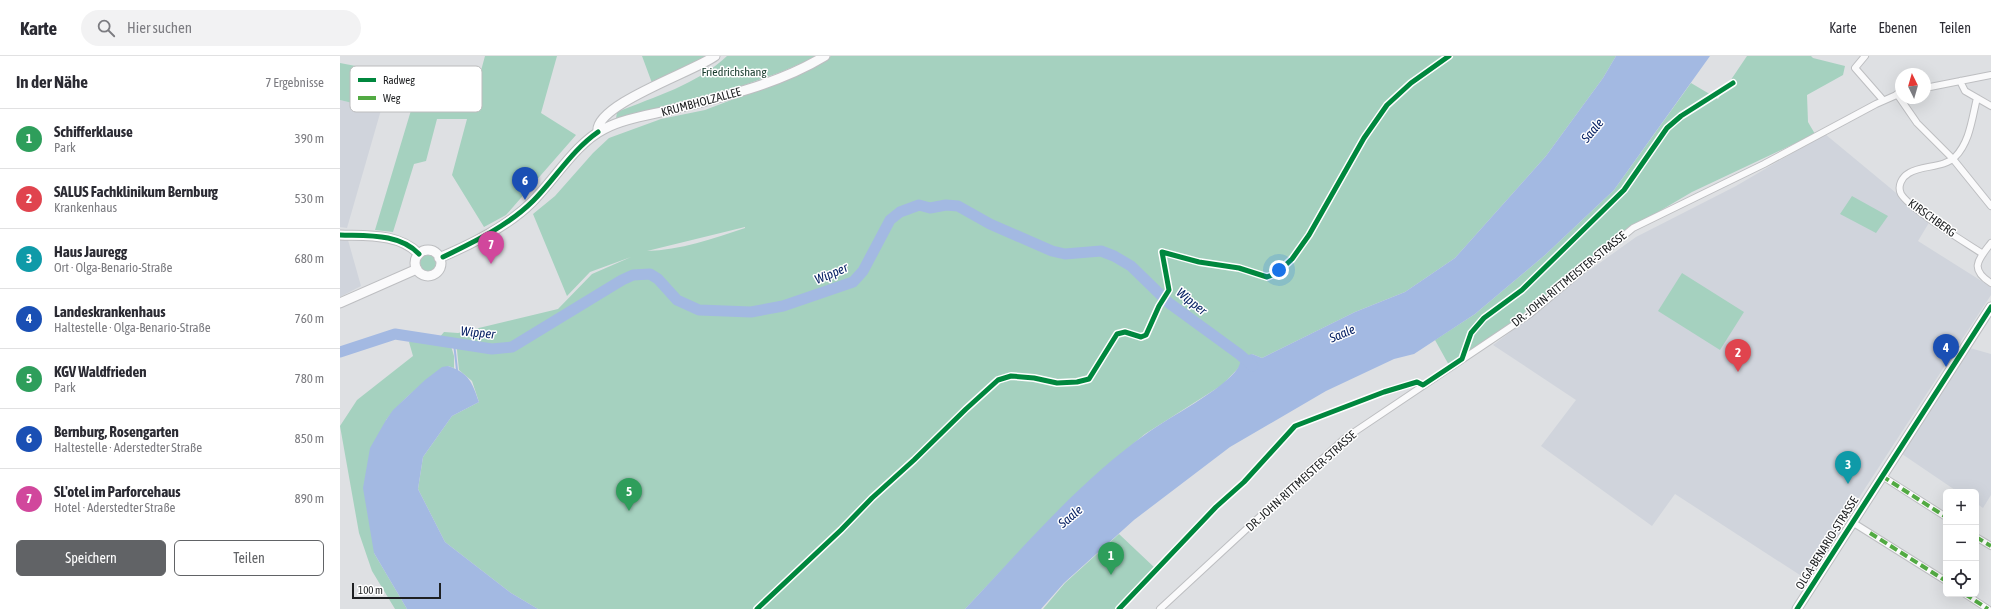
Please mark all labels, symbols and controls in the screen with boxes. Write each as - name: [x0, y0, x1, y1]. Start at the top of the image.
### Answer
- search box: [81, 10, 361, 46]
- text: Karte: [20, 17, 57, 39]
- icon: search: [95, 17, 117, 39]
- text: Hier suchen: [127, 19, 192, 36]
- text: Karte: [1829, 20, 1856, 36]
- text: Ebenen: [1878, 20, 1917, 36]
- text: Teilen: [1939, 20, 1971, 36]
- park label: Friedrichshang: [701, 65, 767, 79]
- legend: [350, 66, 482, 112]
- north arrow: [1895, 68, 1931, 104]
- text: In der Nähe: [16, 72, 88, 92]
- text: Radweg: [383, 74, 415, 86]
- text: 7 Ergebnisse: [265, 75, 324, 90]
- street label: KRUMBHOLZALLEE: [660, 85, 742, 119]
- text: Weg: [383, 92, 401, 104]
- water label: Saale: [1577, 115, 1607, 146]
- text: Schifferklause: [54, 123, 133, 140]
- text: 1: [26, 131, 32, 146]
- text: 390 m: [295, 131, 324, 146]
- text: Park: [54, 140, 76, 155]
- pin: 6: [512, 167, 538, 200]
- text: SALUS Fachklinikum Bernburg: [54, 183, 218, 200]
- text: 2: [26, 191, 32, 206]
- text: 530 m: [295, 191, 324, 206]
- street label: KIRSCHBERG: [1905, 196, 1959, 240]
- text: Krankenhaus: [54, 200, 117, 215]
- street label: DR.-JOHN-RITTMEISTER-STRASSE: [1509, 228, 1629, 330]
- pin: 7: [478, 231, 504, 264]
- text: Haus Jauregg: [54, 243, 127, 260]
- text: 3: [26, 251, 32, 266]
- text: 680 m: [295, 251, 324, 266]
- water label: Wipper: [812, 259, 851, 287]
- text: Ort · Olga-Benario-Straße: [54, 260, 172, 275]
- your location: [1269, 260, 1289, 280]
- water label: Wipper: [1174, 285, 1211, 319]
- text: Landeskrankenhaus: [54, 303, 165, 320]
- text: 4: [26, 311, 32, 326]
- text: 760 m: [295, 311, 324, 326]
- text: Haltestelle · Olga-Benario-Straße: [54, 320, 211, 335]
- water label: Saale: [1326, 321, 1358, 346]
- water label: Wipper: [460, 323, 497, 342]
- pin: 4: [1933, 334, 1959, 367]
- pin: 2: [1725, 339, 1751, 372]
- text: KGV Waldfrieden: [54, 363, 147, 380]
- text: 5: [26, 371, 32, 386]
- text: 780 m: [295, 371, 324, 386]
- text: Park: [54, 380, 76, 395]
- text: Bernburg, Rosengarten: [54, 423, 179, 440]
- street label: DR.-JOHN-RITTMEISTER-STRASSE: [1243, 428, 1359, 534]
- text: 6: [26, 431, 32, 446]
- text: 850 m: [295, 431, 324, 446]
- text: Haltestelle · Aderstedter Straße: [54, 440, 202, 455]
- pin: 3: [1835, 451, 1861, 484]
- pin: 5: [616, 478, 642, 511]
- text: SL'otel im Parforcehaus: [54, 483, 181, 500]
- map controls: [1943, 489, 1979, 597]
- button: +: [1943, 489, 1979, 525]
- text: 7: [26, 491, 32, 506]
- text: 890 m: [295, 491, 324, 506]
- street label: OLGA-BENARIO-STRASSE: [1793, 494, 1861, 592]
- text: Hotel · Aderstedter Straße: [54, 500, 175, 515]
- water label: Saale: [1055, 502, 1085, 531]
- button: −: [1943, 525, 1979, 561]
- button: Speichern: [16, 540, 166, 576]
- button: Teilen: [174, 540, 324, 576]
- pin: 1: [1098, 542, 1124, 575]
- button: locate: [1943, 561, 1979, 597]
- scale bar: [352, 581, 441, 600]
- text: 100 m: [358, 584, 383, 596]

